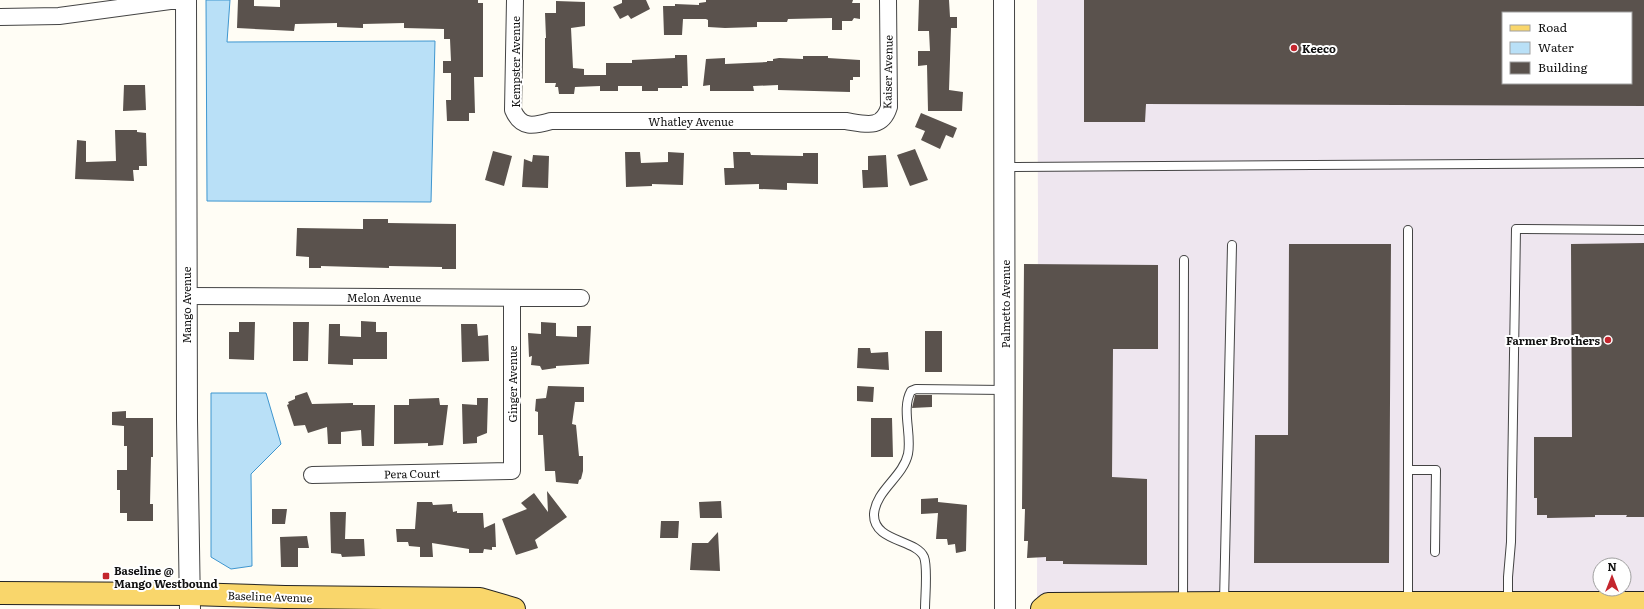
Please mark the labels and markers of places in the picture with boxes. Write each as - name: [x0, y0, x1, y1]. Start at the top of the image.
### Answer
- place label: Keeco: [1302, 40, 1336, 56]
- marker: Keeco: [1289, 43, 1299, 53]
- place label: Farmer Brothers: [1506, 332, 1600, 348]
- marker: Farmer Brothers: [1603, 335, 1613, 345]
- place label: Baseline @ Mango Westbound: [114, 562, 218, 591]
- marker: Baseline @ Mango Westbound: [101, 571, 111, 581]

